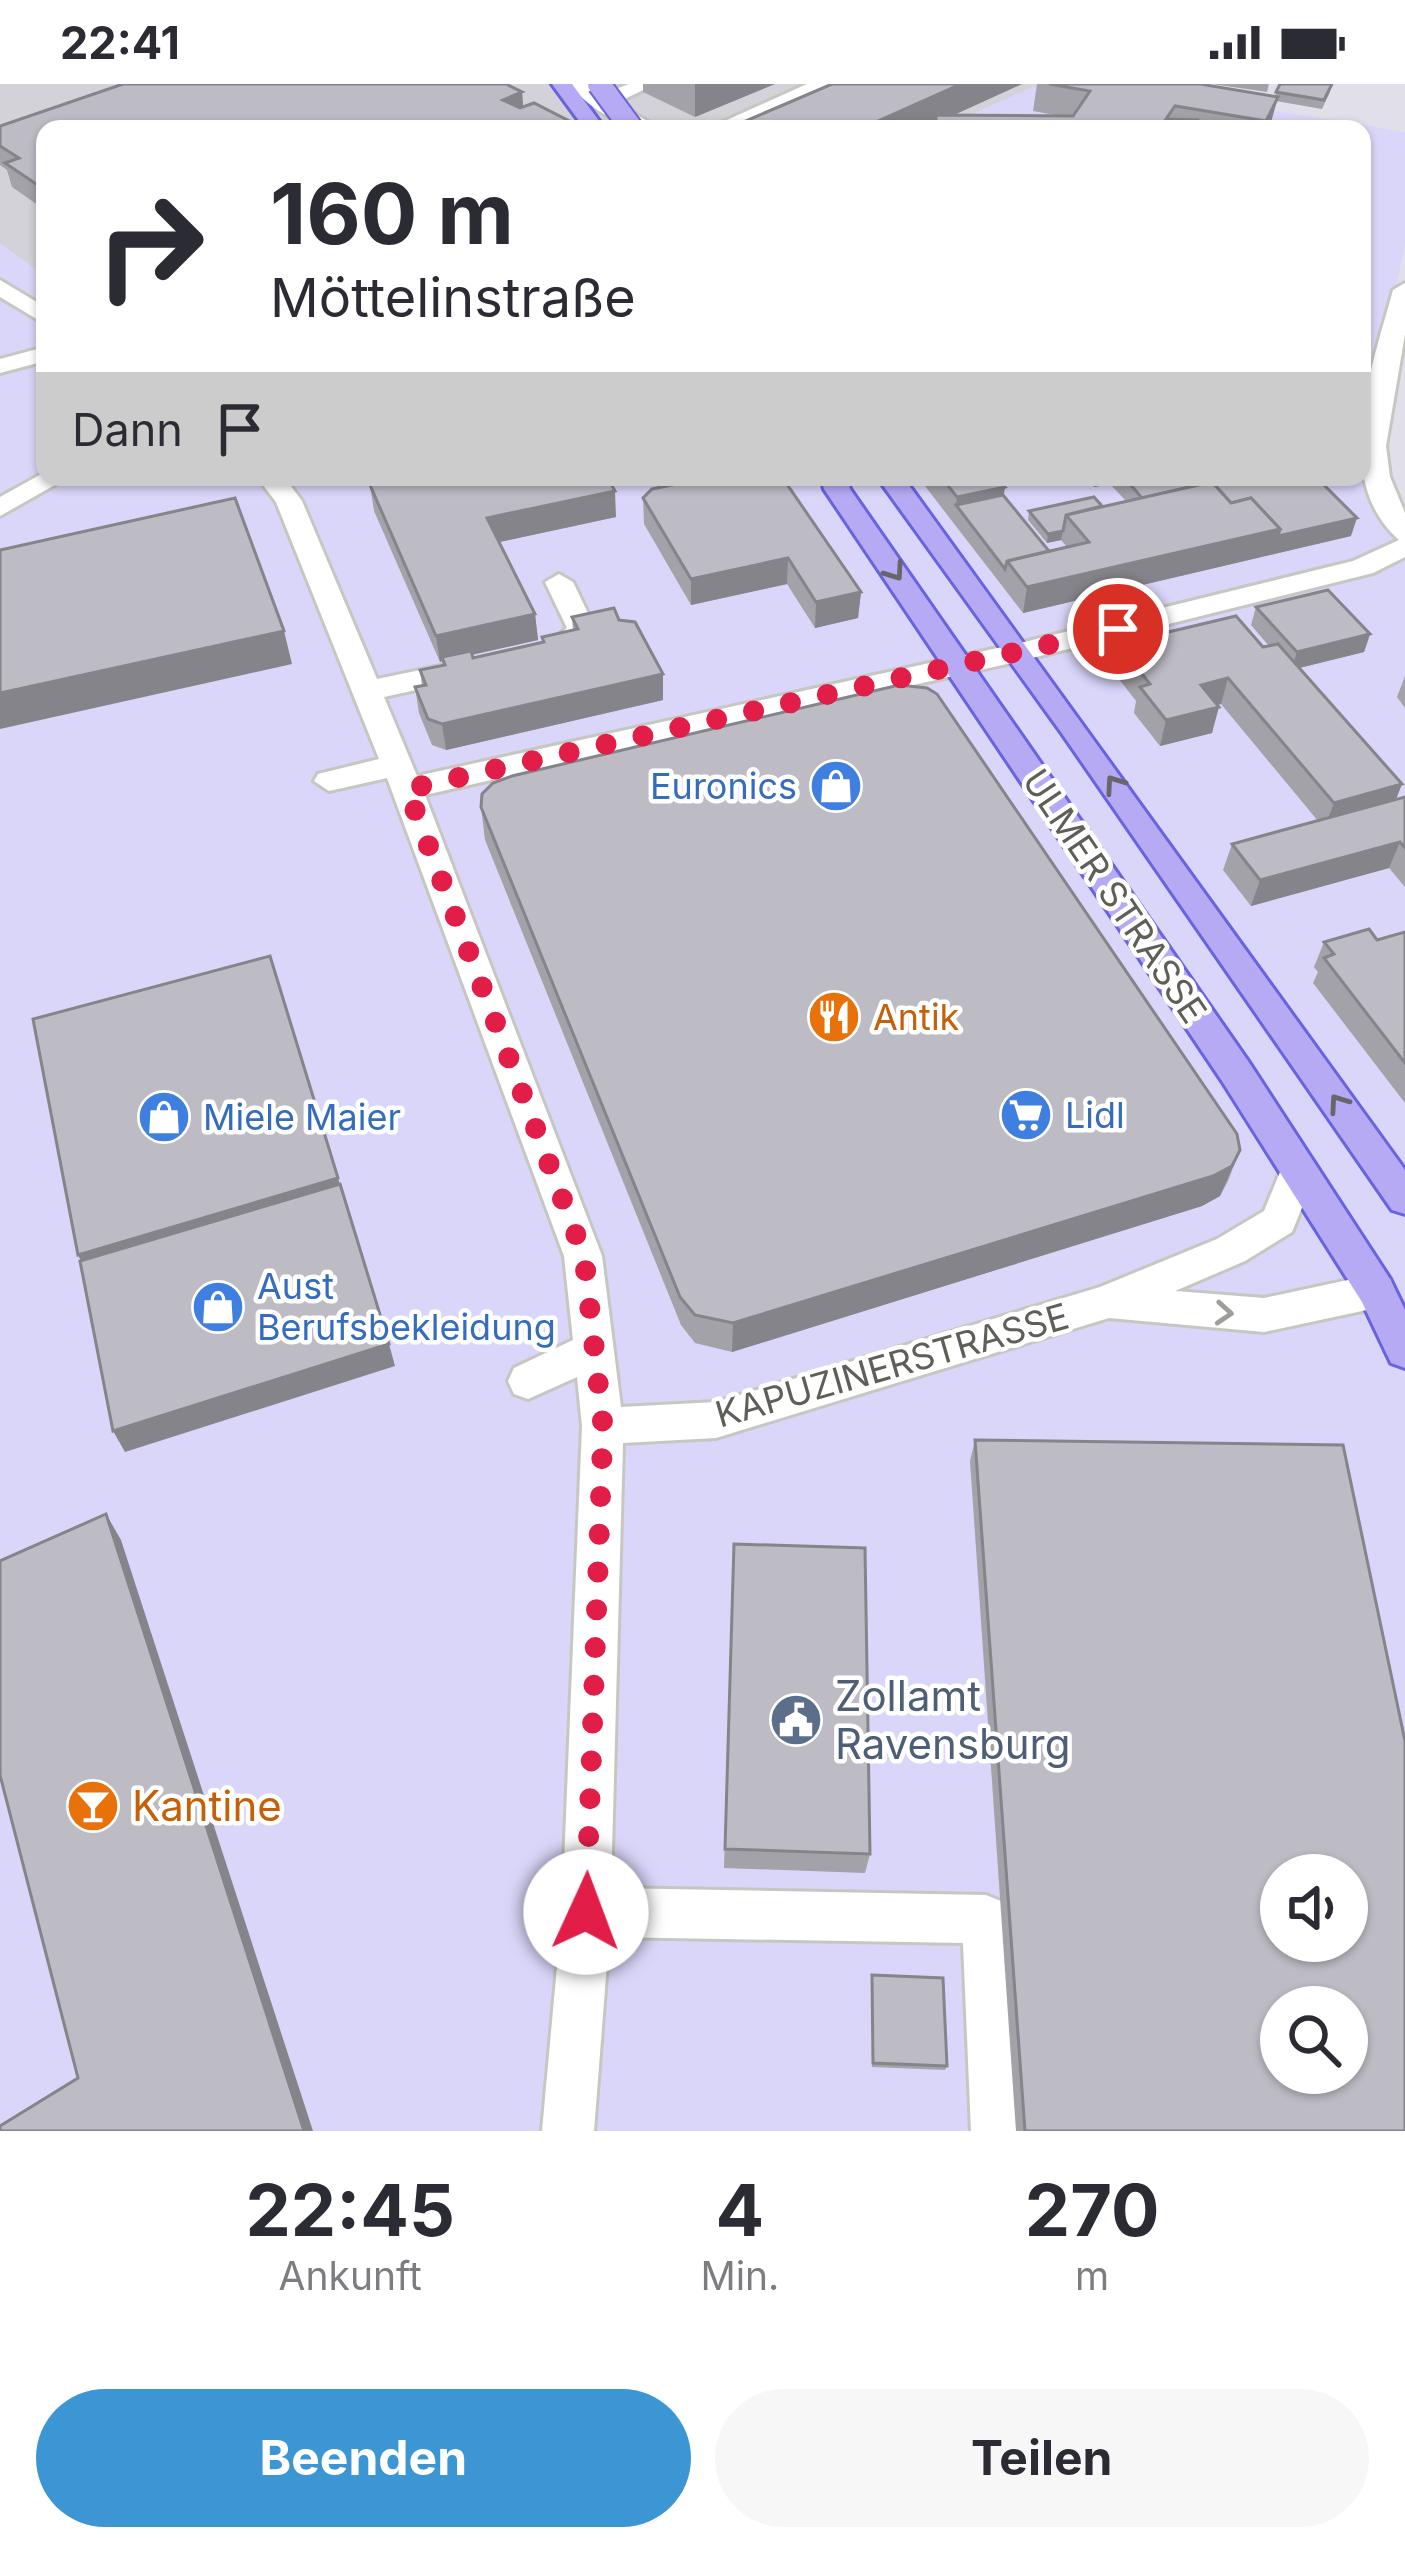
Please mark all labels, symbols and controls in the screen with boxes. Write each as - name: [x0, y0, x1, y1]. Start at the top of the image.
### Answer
- text: 22:41: [60, 15, 180, 70]
- text: 160 m: [270, 163, 514, 264]
- icon: right: [72, 168, 228, 324]
- text: Möttelinstraße: [270, 265, 636, 330]
- icon: arrive: [207, 396, 273, 462]
- text: Dann: [72, 402, 183, 457]
- one-way arrow: [881, 558, 903, 580]
- pin: [1067, 578, 1169, 680]
- icon: arrive: [1085, 596, 1151, 662]
- shop icon: Euronics: [808, 758, 864, 814]
- street label: ULMER STRASSE: [1014, 761, 1216, 1031]
- place label: Euronics: [650, 764, 797, 808]
- one-way arrow: [1106, 775, 1128, 797]
- restaurant icon: Antik: [806, 989, 862, 1045]
- place label: Antik: [873, 995, 960, 1039]
- supermarket icon: Lidl: [998, 1087, 1054, 1143]
- shop icon: Miele Maier: [136, 1089, 192, 1145]
- place label: Lidl: [1065, 1093, 1125, 1137]
- one-way arrow: [1330, 1094, 1352, 1116]
- place label: Miele Maier: [203, 1095, 401, 1139]
- place label: Aust Berufsbekleidung: [257, 1264, 556, 1349]
- shop icon: Aust Berufsbekleidung: [190, 1279, 246, 1335]
- street label: KAPUZINERSTRASSE: [710, 1294, 1074, 1436]
- one-way arrow: [1215, 1299, 1234, 1325]
- place label: Zollamt Ravensburg: [835, 1670, 1070, 1769]
- public building icon: Zollamt Ravensburg: [768, 1692, 824, 1748]
- bar icon: Kantine: [65, 1778, 121, 1834]
- place label: Kantine: [132, 1780, 282, 1831]
- position arrow: [523, 1849, 649, 1975]
- map controls: [1260, 1854, 1368, 2094]
- button: sound: [1260, 1854, 1368, 1962]
- button: search: [1260, 1986, 1368, 2094]
- text: 22:45: [245, 2166, 455, 2253]
- text: 4: [716, 2166, 764, 2253]
- text: 270: [1025, 2166, 1159, 2253]
- text: Ankunft: [279, 2252, 422, 2299]
- text: Min.: [700, 2252, 779, 2299]
- text: m: [1075, 2252, 1109, 2299]
- button: Beenden: [36, 2389, 691, 2527]
- button: Teilen: [715, 2389, 1369, 2527]

